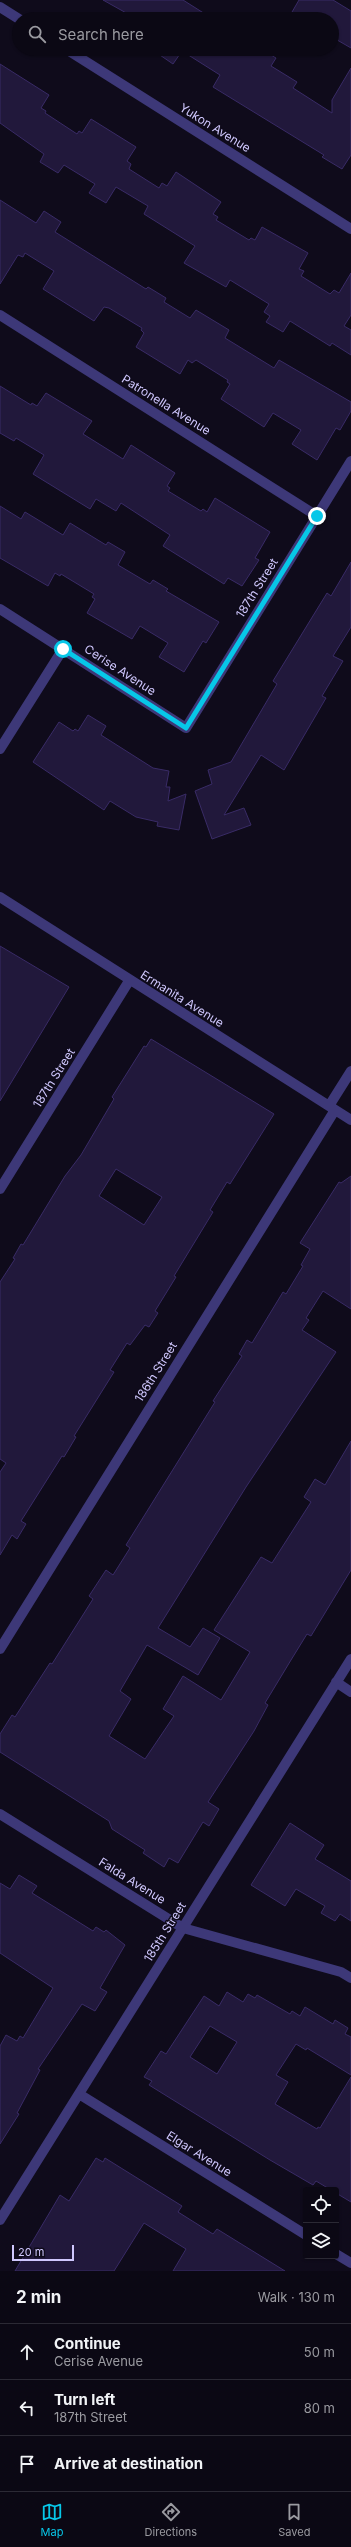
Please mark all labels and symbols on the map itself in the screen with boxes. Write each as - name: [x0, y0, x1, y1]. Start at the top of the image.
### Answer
- street label: Yukon Avenue: [177, 100, 254, 155]
- street label: Patronella Avenue: [119, 371, 213, 438]
- route end: [308, 507, 326, 525]
- street label: 187th Street: [232, 555, 281, 620]
- route start: [54, 640, 72, 658]
- street label: Cerise Avenue: [82, 641, 159, 698]
- street label: Ermanita Avenue: [138, 967, 227, 1030]
- street label: 187th Street: [29, 1045, 78, 1110]
- street label: 186th Street: [131, 1339, 180, 1405]
- street label: Falda Avenue: [96, 1854, 168, 1907]
- street label: 185th Street: [140, 1899, 189, 1964]
- street label: Elgar Avenue: [164, 2128, 235, 2180]
- scale bar: [12, 2243, 74, 2262]

